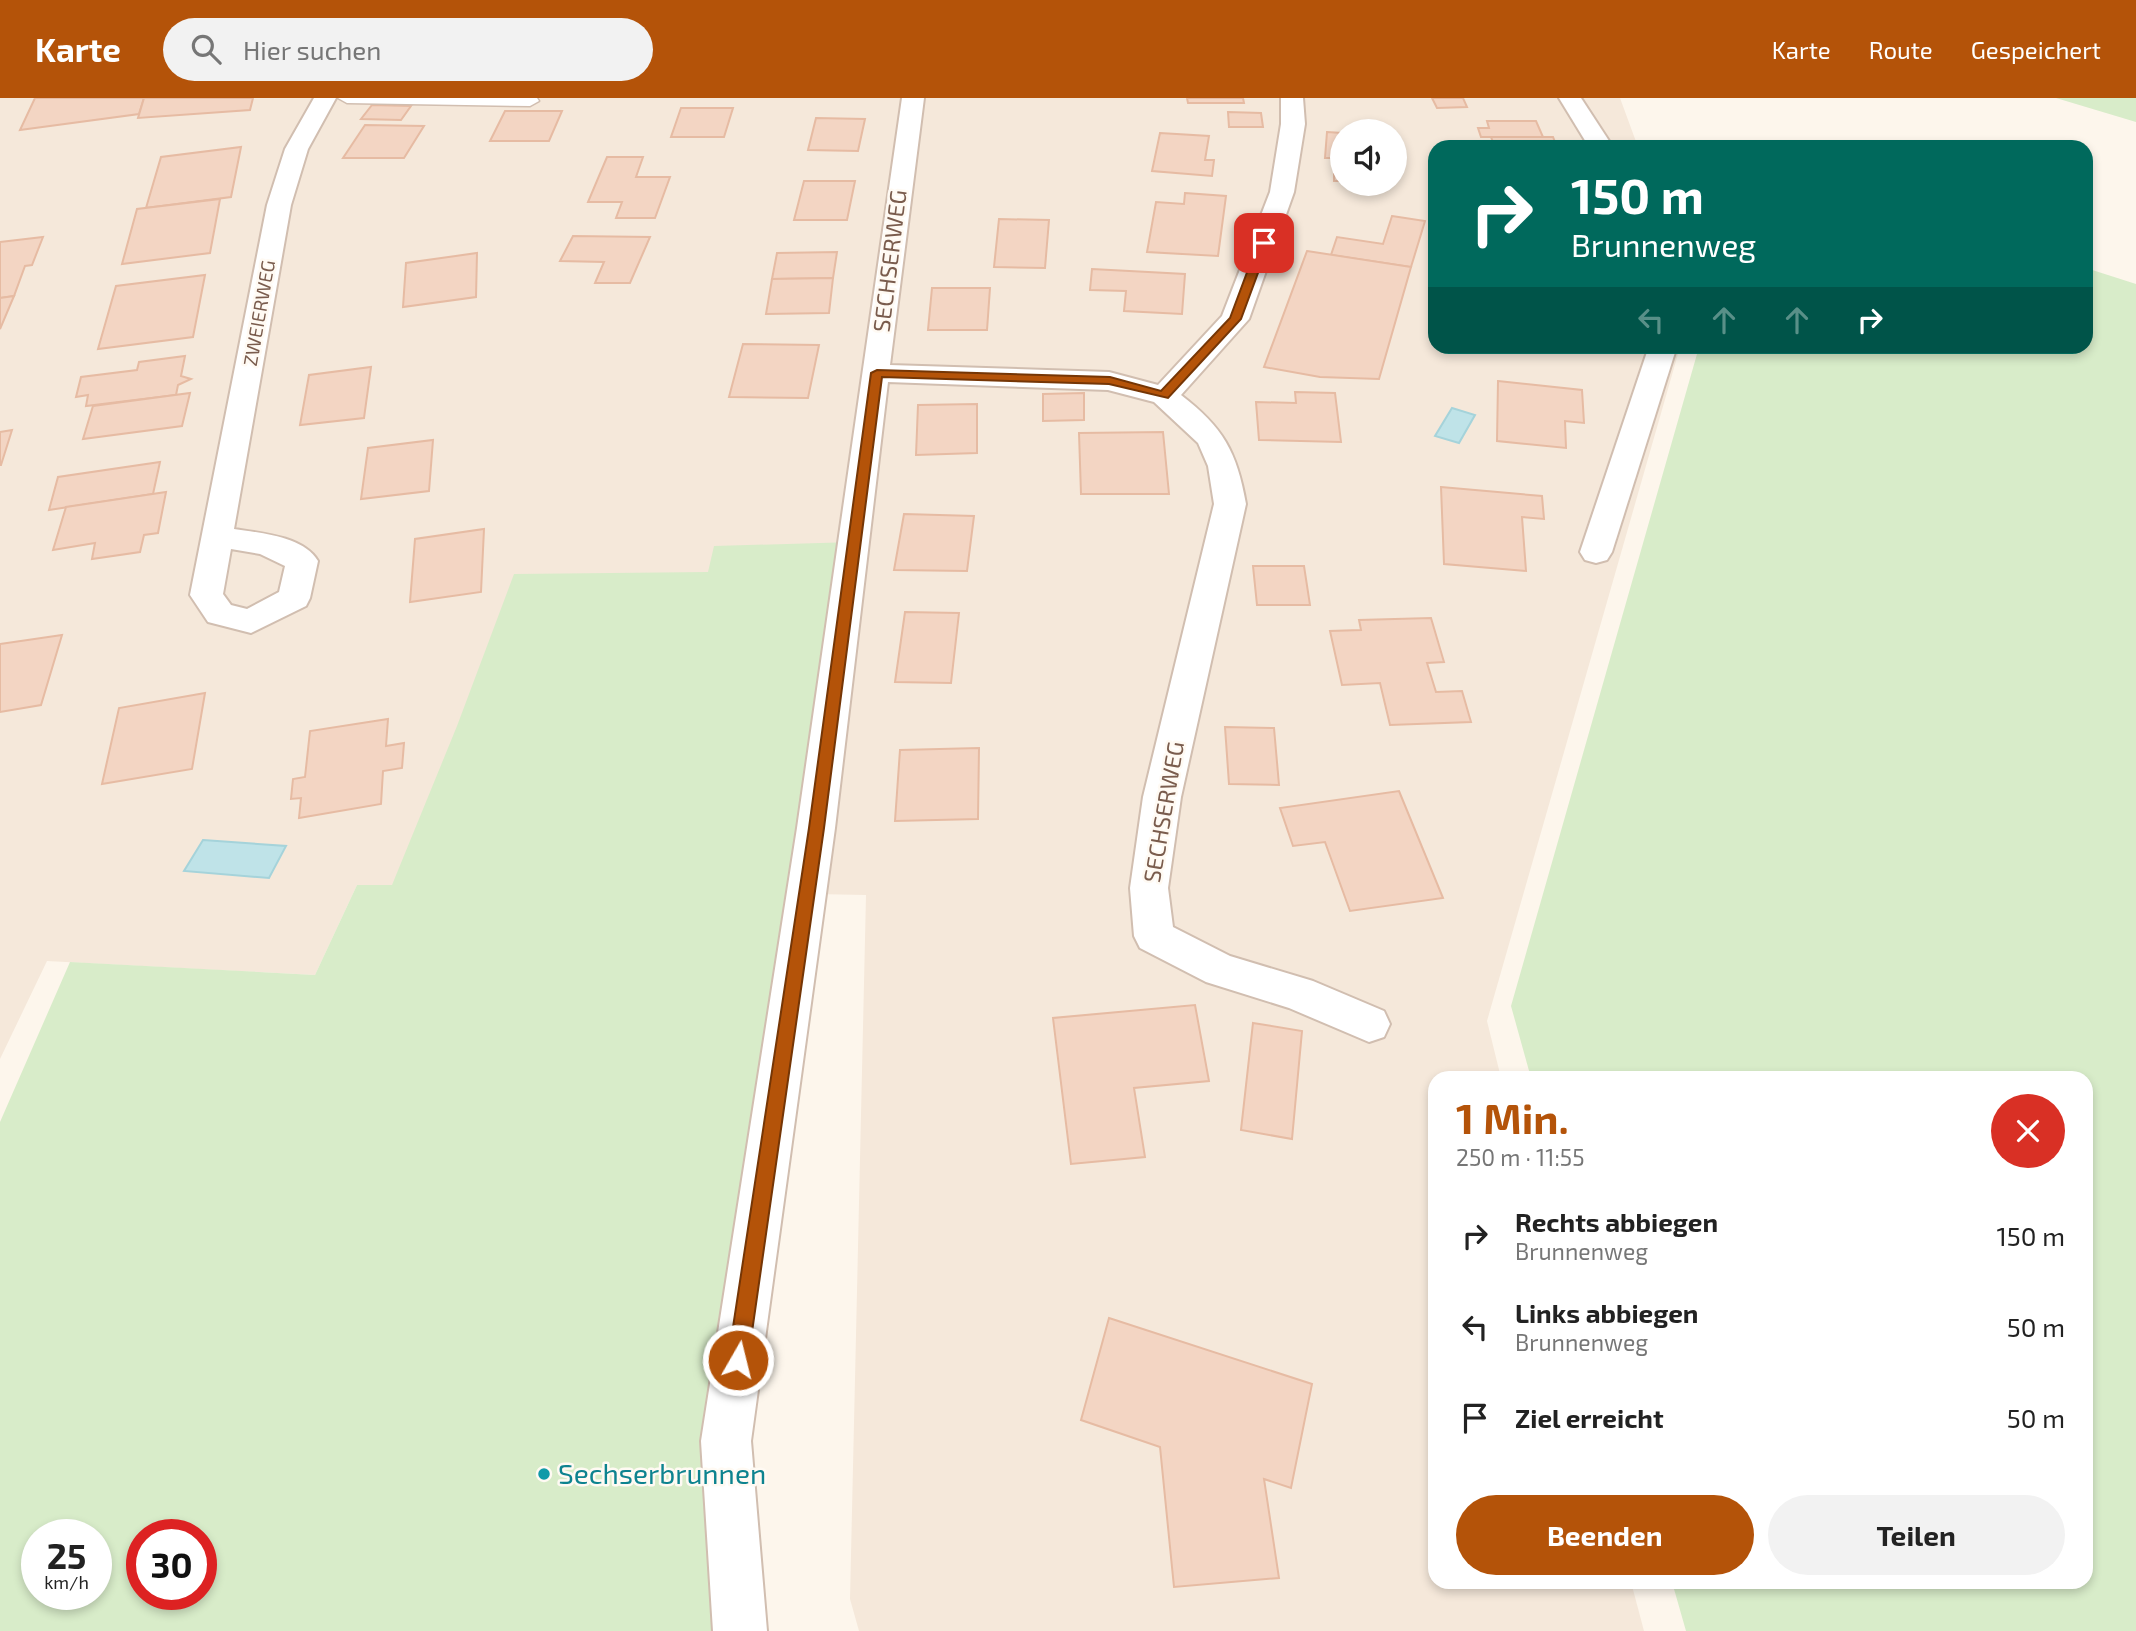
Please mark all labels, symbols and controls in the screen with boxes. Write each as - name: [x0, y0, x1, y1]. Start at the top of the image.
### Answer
- search box: [163, 18, 653, 81]
- text: Karte: [35, 29, 121, 69]
- icon: search: [187, 30, 225, 68]
- text: Hier suchen: [243, 34, 381, 65]
- text: Karte: [1772, 35, 1831, 64]
- text: Route: [1869, 35, 1933, 64]
- text: Gespeichert: [1971, 35, 2101, 64]
- map controls: [1330, 119, 1407, 196]
- button: sound: [1330, 119, 1407, 196]
- text: 150 m: [1571, 165, 1704, 224]
- icon: right: [1456, 168, 1547, 259]
- street label: SECHSERWEG: [866, 188, 912, 334]
- pin: [1234, 213, 1294, 273]
- icon: arrive: [1245, 224, 1283, 262]
- text: Brunnenweg: [1571, 225, 1756, 263]
- street label: ZWEIERWEG: [238, 258, 279, 368]
- icon: left: [1632, 301, 1670, 339]
- icon: ahead: [1705, 301, 1743, 339]
- icon: ahead: [1778, 301, 1816, 339]
- icon: right: [1851, 301, 1889, 339]
- street label: SECHSERWEG: [1137, 739, 1189, 885]
- text: 1 Min.: [1456, 1092, 1569, 1142]
- button: close: [1991, 1094, 2065, 1168]
- text: 250 m · 11:55: [1456, 1143, 1584, 1171]
- text: Rechts abbiegen: [1515, 1206, 1718, 1237]
- icon: right: [1456, 1217, 1494, 1255]
- text: 150 m: [1996, 1220, 2065, 1251]
- text: Brunnenweg: [1515, 1237, 1648, 1265]
- text: Links abbiegen: [1515, 1297, 1699, 1328]
- icon: left: [1456, 1308, 1494, 1346]
- text: 50 m: [2007, 1311, 2065, 1342]
- position arrow: [701, 1323, 775, 1397]
- text: Brunnenweg: [1515, 1328, 1648, 1356]
- icon: arrive: [1456, 1399, 1494, 1437]
- text: Ziel erreicht: [1515, 1402, 1664, 1433]
- text: 50 m: [2007, 1402, 2065, 1433]
- place label: Sechserbrunnen: [558, 1456, 766, 1490]
- marker: Sechserbrunnen: [536, 1466, 552, 1482]
- button: Beenden: [1456, 1495, 1754, 1575]
- button: Teilen: [1768, 1495, 2065, 1575]
- speed limit sign: 30: [126, 1519, 217, 1610]
- text: 25: [47, 1534, 86, 1576]
- text: km/h: [44, 1571, 89, 1593]

